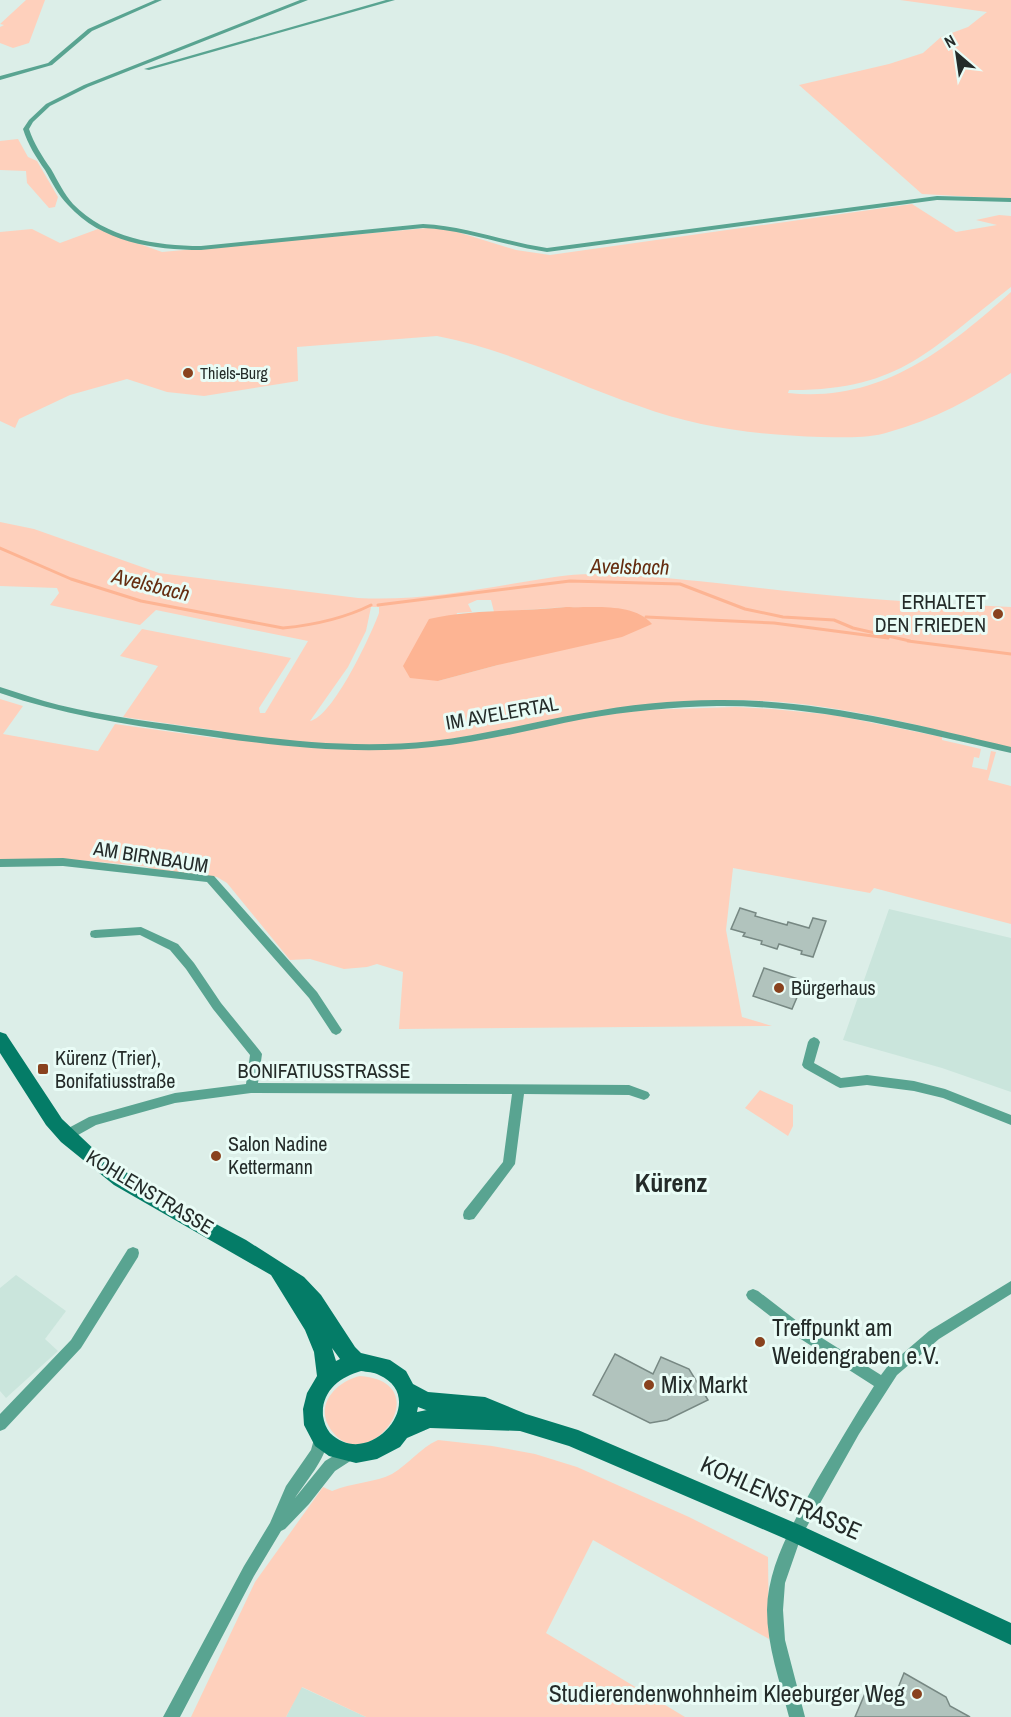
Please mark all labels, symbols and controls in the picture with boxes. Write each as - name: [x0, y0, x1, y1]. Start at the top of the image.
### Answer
- north arrow: [927, 24, 987, 84]
- text: N: [940, 29, 959, 53]
- place label: Thiels-Burg: [200, 362, 269, 384]
- marker: Thiels-Burg: [181, 366, 195, 380]
- water label: Avelsbach: [589, 551, 670, 582]
- water label: Avelsbach: [108, 561, 193, 608]
- place label: ERHALTET DEN FRIEDEN: [875, 588, 986, 638]
- marker: ERHALTET DEN FRIEDEN: [991, 607, 1005, 621]
- street label: IM AVELERTAL: [443, 689, 560, 736]
- street label: AM BIRNBAUM: [91, 834, 210, 879]
- place label: Bürgerhaus: [791, 974, 876, 1001]
- marker: Bürgerhaus: [772, 981, 786, 995]
- place label: Kürenz (Trier), Bonifatiusstraße: [55, 1044, 175, 1094]
- street label: BONIFATIUSSTRASSE: [238, 1057, 410, 1084]
- marker: Kürenz (Trier), Bonifatiusstraße: [36, 1062, 50, 1076]
- place label: Salon Nadine Kettermann: [228, 1130, 327, 1180]
- street label: KOHLENSTRASSE: [82, 1143, 219, 1240]
- marker: Salon Nadine Kettermann: [209, 1149, 223, 1163]
- district label: Kürenz: [635, 1165, 707, 1200]
- place label: Treffpunkt am Weidengraben e.V.: [772, 1311, 939, 1371]
- marker: Treffpunkt am Weidengraben e.V.: [753, 1335, 767, 1349]
- place label: Mix Markt: [661, 1368, 748, 1400]
- marker: Mix Markt: [642, 1378, 656, 1392]
- street label: KOHLENSTRASSE: [696, 1447, 867, 1547]
- place label: Studierendenwohnheim Kleeburger Weg: [549, 1677, 905, 1709]
- marker: Studierendenwohnheim Kleeburger Weg: [910, 1687, 924, 1701]

